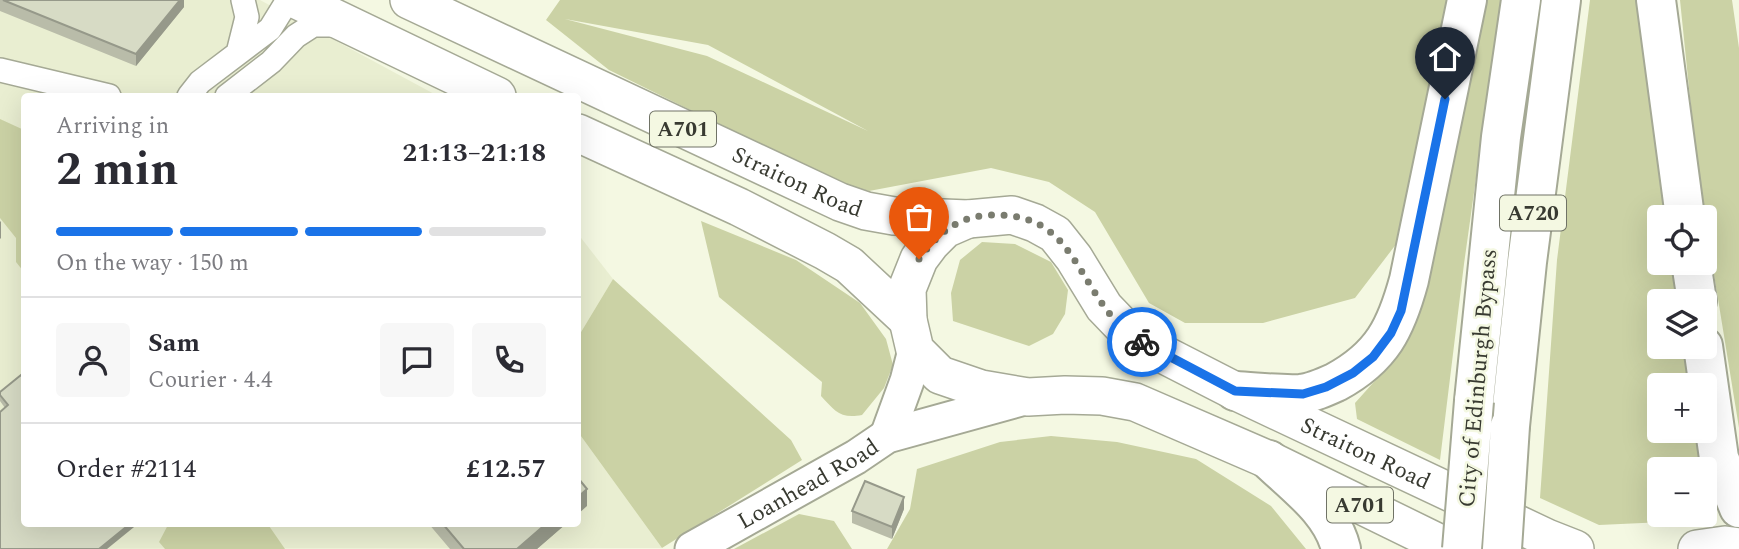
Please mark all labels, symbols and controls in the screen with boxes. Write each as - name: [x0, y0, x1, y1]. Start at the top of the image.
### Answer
- pin: [1415, 27, 1475, 99]
- icon: home: [1426, 38, 1464, 76]
- text: Arriving in: [56, 109, 169, 144]
- road number: A701: [650, 111, 716, 146]
- text: 21:13–21:18: [402, 133, 546, 173]
- text: 2 min: [56, 135, 178, 205]
- street label: Straiton Road: [726, 138, 867, 228]
- pin: [889, 187, 949, 259]
- road number: A720: [1500, 196, 1566, 230]
- icon: bag: [900, 198, 938, 236]
- map controls: [1647, 205, 1717, 527]
- button: locate: [1647, 205, 1717, 275]
- text: On the way · 150 m: [56, 246, 249, 281]
- street label: City of Edinburgh Bypass: [1450, 247, 1507, 509]
- button: layers: [1647, 289, 1717, 359]
- courier: [1107, 307, 1177, 377]
- button: person: [56, 323, 130, 397]
- text: Sam: [148, 323, 200, 363]
- button: chat: [380, 323, 454, 397]
- button: phone: [472, 323, 546, 397]
- icon: bike: [1123, 323, 1161, 361]
- text: Courier · 4.4: [148, 363, 273, 398]
- button: +: [1647, 373, 1717, 443]
- street label: Straiton Road: [1294, 408, 1436, 500]
- street label: Loanhead Road: [731, 430, 887, 539]
- text: Order #2114: [56, 449, 196, 489]
- text: £12.57: [466, 449, 546, 489]
- button: −: [1647, 457, 1717, 527]
- road number: A701: [1327, 488, 1393, 522]

